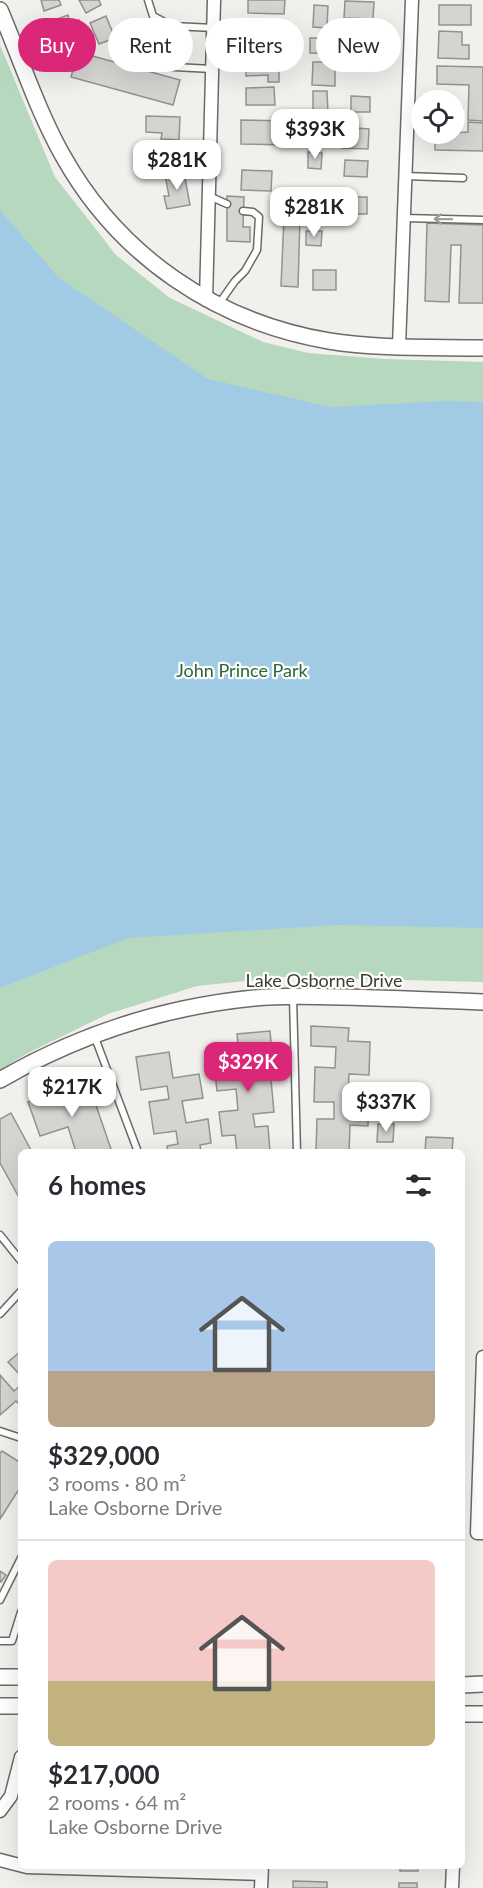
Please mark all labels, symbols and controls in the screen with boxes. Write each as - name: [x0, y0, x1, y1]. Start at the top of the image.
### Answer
- chip: Buy: [18, 18, 96, 72]
- chip: Rent: [108, 18, 193, 72]
- chip: Filters: [205, 18, 304, 72]
- chip: New: [316, 18, 401, 72]
- map controls: [411, 90, 465, 144]
- button: locate: [411, 90, 465, 144]
- pin: $393K: [273, 109, 357, 160]
- text: $393K: [285, 116, 345, 140]
- pin: $281K: [135, 140, 219, 191]
- text: $281K: [147, 147, 207, 171]
- pin: $281K: [272, 187, 356, 238]
- text: $281K: [284, 194, 344, 218]
- one-way arrow: [434, 213, 454, 225]
- park label: John Prince Park: [176, 659, 309, 681]
- street label: Lake Osborne Drive: [246, 969, 402, 991]
- pin: $329K: [206, 1042, 290, 1093]
- text: $329K: [218, 1049, 278, 1073]
- pin: $217K: [30, 1067, 114, 1118]
- text: $217K: [42, 1074, 102, 1098]
- pin: $337K: [344, 1082, 428, 1133]
- text: $337K: [356, 1089, 416, 1113]
- text: 6 homes: [48, 1169, 146, 1201]
- icon: filters: [402, 1169, 435, 1202]
- icon: home: [188, 1280, 296, 1388]
- text: $329,000: [48, 1439, 160, 1471]
- text: 3 rooms · 80 m²: [48, 1471, 186, 1495]
- text: Lake Osborne Drive: [48, 1495, 222, 1519]
- icon: home: [188, 1599, 296, 1707]
- text: $217,000: [48, 1758, 160, 1790]
- text: 2 rooms · 64 m²: [48, 1790, 186, 1814]
- text: Lake Osborne Drive: [48, 1814, 222, 1838]

